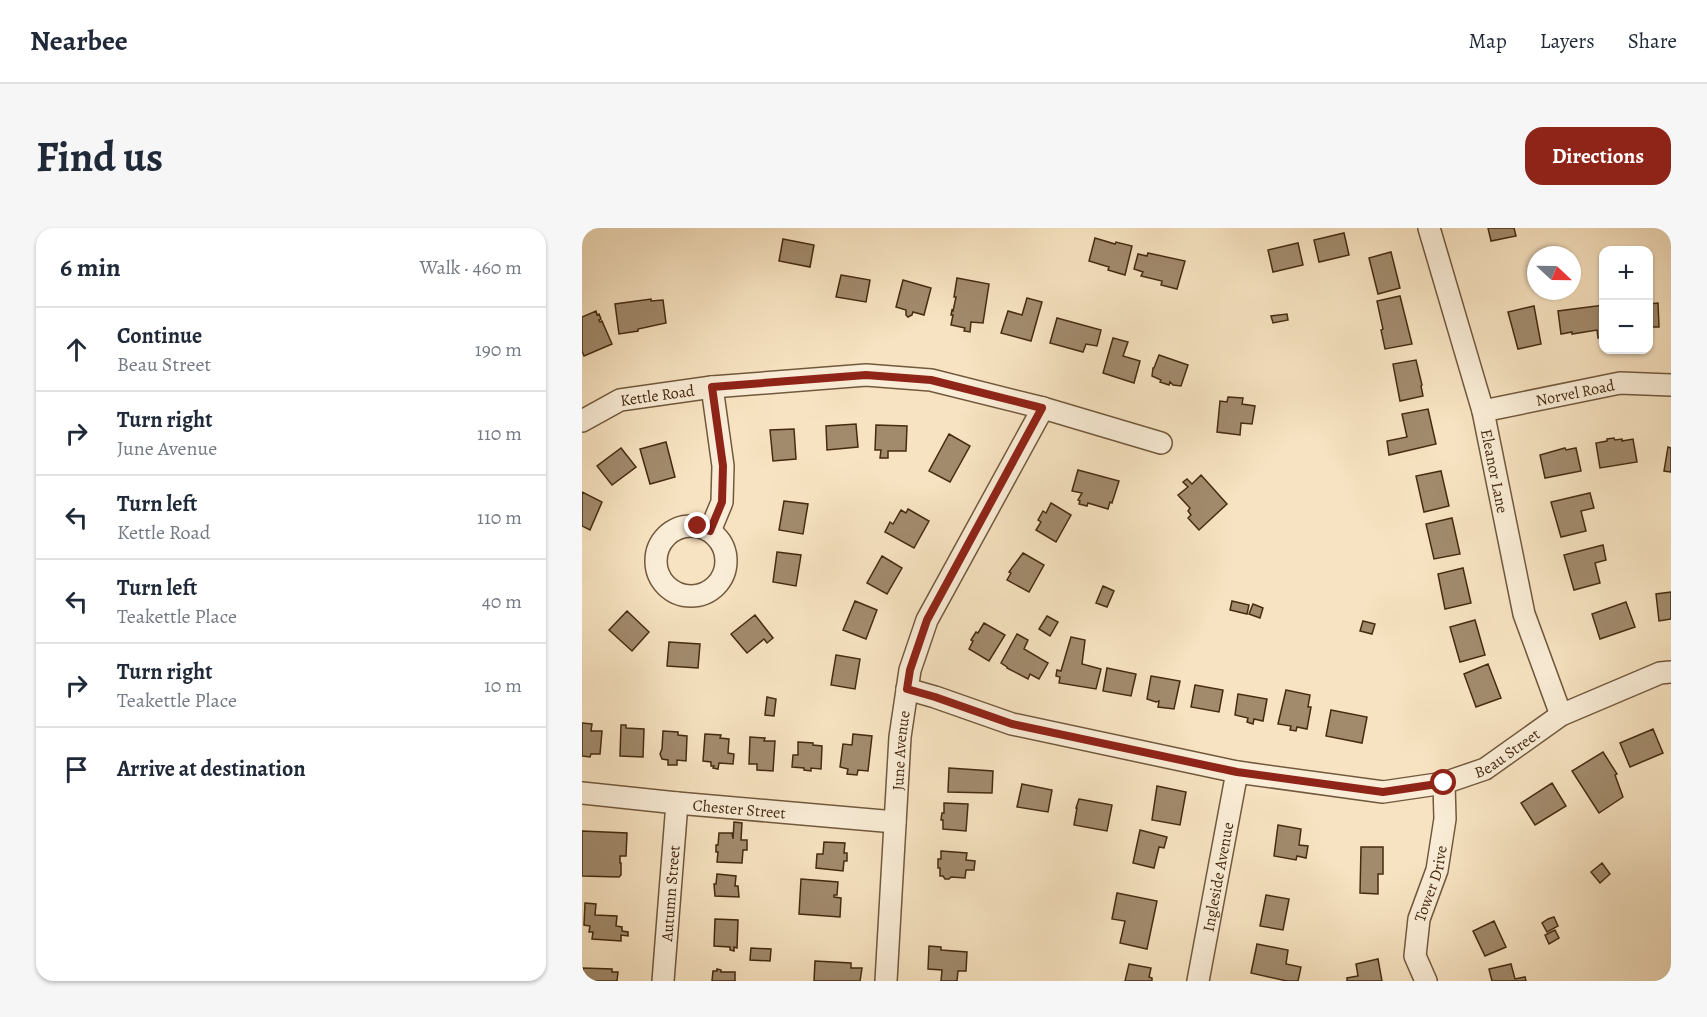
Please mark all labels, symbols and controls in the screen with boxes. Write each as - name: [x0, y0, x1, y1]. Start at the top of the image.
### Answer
- text: Nearbee: [30, 22, 128, 60]
- text: Map: [1468, 27, 1507, 55]
- text: Layers: [1540, 27, 1595, 55]
- text: Share: [1628, 27, 1677, 55]
- button: Directions: [1525, 127, 1671, 185]
- text: Find us: [36, 128, 163, 185]
- north arrow: [1527, 246, 1581, 300]
- map controls: [1599, 246, 1653, 354]
- button: +: [1599, 246, 1653, 300]
- text: 6 min: [60, 250, 121, 285]
- text: Walk · 460 m: [419, 254, 522, 281]
- button: −: [1599, 300, 1653, 354]
- text: Continue: [117, 321, 202, 351]
- icon: ahead: [60, 333, 93, 366]
- text: 190 m: [475, 336, 522, 363]
- text: Beau Street: [117, 351, 211, 378]
- street label: Norvel Road: [1534, 374, 1617, 412]
- street label: Kettle Road: [619, 380, 696, 412]
- text: Turn right: [117, 405, 213, 435]
- icon: right: [60, 417, 93, 450]
- text: 110 m: [477, 420, 522, 447]
- street label: Eleanor Lane: [1475, 427, 1513, 515]
- text: June Avenue: [117, 435, 217, 462]
- text: Turn left: [117, 489, 197, 519]
- icon: left: [60, 501, 93, 534]
- text: 110 m: [477, 504, 522, 531]
- route end: [684, 512, 710, 538]
- text: Kettle Road: [117, 519, 211, 546]
- text: Turn left: [117, 573, 197, 603]
- icon: left: [60, 585, 93, 618]
- text: 40 m: [482, 588, 522, 615]
- text: Teakettle Place: [117, 603, 237, 630]
- text: Turn right: [117, 657, 213, 687]
- icon: right: [60, 669, 93, 702]
- text: 10 m: [484, 672, 522, 699]
- text: Teakettle Place: [117, 687, 237, 714]
- street label: June Avenue: [887, 709, 916, 791]
- street label: Beau Street: [1472, 723, 1545, 784]
- icon: arrive: [60, 753, 93, 786]
- text: Arrive at destination: [117, 754, 306, 784]
- route start: [1430, 769, 1456, 795]
- street label: Chester Street: [692, 794, 787, 824]
- street label: Ingleside Avenue: [1197, 820, 1239, 934]
- street label: Tower Drive: [1409, 844, 1453, 925]
- street label: Autumn Street: [656, 845, 686, 943]

